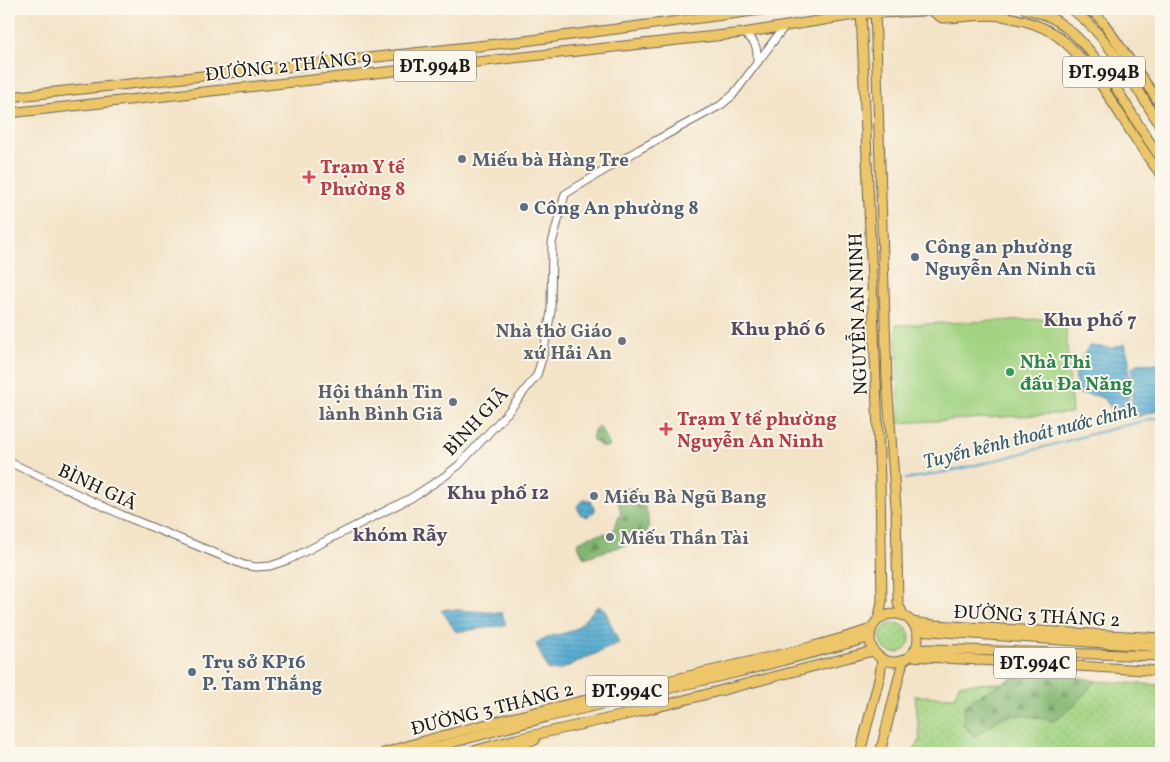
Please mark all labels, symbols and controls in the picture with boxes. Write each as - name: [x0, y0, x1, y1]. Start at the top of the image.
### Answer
- street label: ĐƯỜNG 2 THÁNG 9: [204, 45, 373, 89]
- road number: ĐT.994B: [394, 50, 476, 82]
- road number: ĐT.994B: [1063, 56, 1145, 88]
- place label: Miếu bà Hàng Tre: [472, 148, 629, 174]
- marker: Miếu bà Hàng Tre: [456, 153, 468, 165]
- place label: Trạm Y tế Phường 8: [320, 155, 406, 203]
- marker: Trạm Y tế Phường 8: [302, 170, 316, 184]
- place label: Công An phường 8: [534, 196, 699, 222]
- marker: Công An phường 8: [518, 201, 530, 213]
- street label: NGUYỄN AN NINH: [840, 232, 875, 396]
- place label: Công an phường Nguyễn An Ninh cũ: [925, 235, 1096, 283]
- marker: Công an phường Nguyễn An Ninh cũ: [909, 251, 921, 263]
- district label: Khu phố 7: [1043, 307, 1137, 335]
- district label: Khu phố 6: [730, 316, 826, 344]
- place label: Nhà thờ Giáo xứ Hải An: [496, 319, 612, 367]
- marker: Nhà thờ Giáo xứ Hải An: [616, 335, 628, 347]
- place label: Nhà Thi đấu Đa Năng: [1020, 350, 1133, 398]
- marker: Nhà Thi đấu Đa Năng: [1004, 366, 1016, 378]
- place label: Hội thánh Tin lành Bình Giã: [318, 380, 443, 428]
- street label: BÌNH GIÃ: [438, 383, 515, 462]
- marker: Hội thánh Tin lành Bình Giã: [447, 396, 459, 408]
- water label: Tuyến kênh thoát nước chính: [920, 397, 1141, 477]
- place label: Trạm Y tế phường Nguyễn An Ninh: [677, 407, 837, 455]
- marker: Trạm Y tế phường Nguyễn An Ninh: [659, 422, 673, 436]
- street label: BÌNH GIÃ: [53, 458, 141, 518]
- district label: Khu phố 12: [447, 480, 549, 508]
- place label: Miếu Bà Ngũ Bang: [604, 485, 766, 511]
- marker: Miếu Bà Ngũ Bang: [588, 490, 600, 502]
- district label: khóm Rẫy: [352, 522, 448, 550]
- place label: Miếu Thần Tài: [620, 526, 749, 552]
- marker: Miếu Thần Tài: [604, 531, 616, 543]
- street label: ĐƯỜNG 3 THÁNG 2: [953, 600, 1121, 634]
- road number: ĐT.994C: [994, 648, 1076, 678]
- place label: Trụ sở KP16 P. Tam Thắng: [202, 650, 322, 698]
- marker: Trụ sở KP16 P. Tam Thắng: [186, 666, 198, 678]
- road number: ĐT.994C: [586, 676, 668, 706]
- street label: ĐƯỜNG 3 THÁNG 2: [408, 677, 577, 743]

